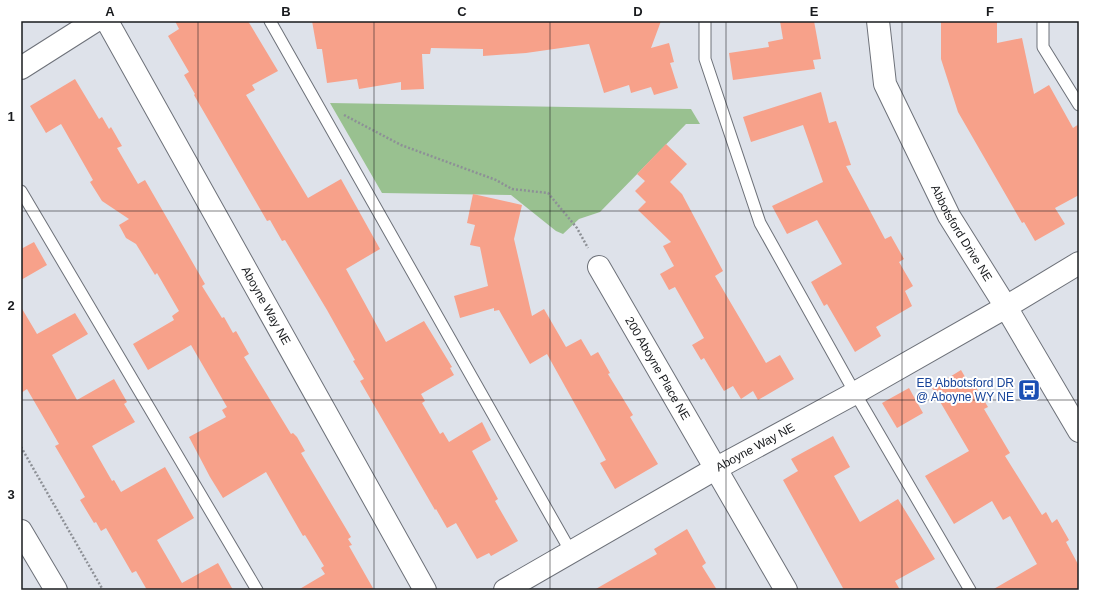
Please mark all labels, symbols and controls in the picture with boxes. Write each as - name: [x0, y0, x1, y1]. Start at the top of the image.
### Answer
- text: A: [105, 4, 115, 19]
- text: B: [281, 4, 291, 19]
- text: C: [457, 4, 467, 19]
- text: D: [633, 4, 643, 19]
- text: E: [810, 4, 819, 19]
- text: F: [986, 4, 994, 19]
- text: 1: [7, 109, 15, 124]
- street label: Abbotsford Drive NE: [928, 182, 995, 284]
- street label: Aboyne Way NE: [239, 264, 294, 347]
- text: 2: [7, 298, 15, 313]
- street label: 200 Aboyne Place NE: [622, 314, 693, 422]
- place label: EB Abbotsford DR @ Aboyne WY NE: [916, 376, 1014, 404]
- bus stop icon: EB Abbotsford DR @ Aboyne WY NE: [1016, 377, 1042, 403]
- street label: Aboyne Way NE: [713, 420, 797, 474]
- text: 3: [7, 487, 15, 502]

